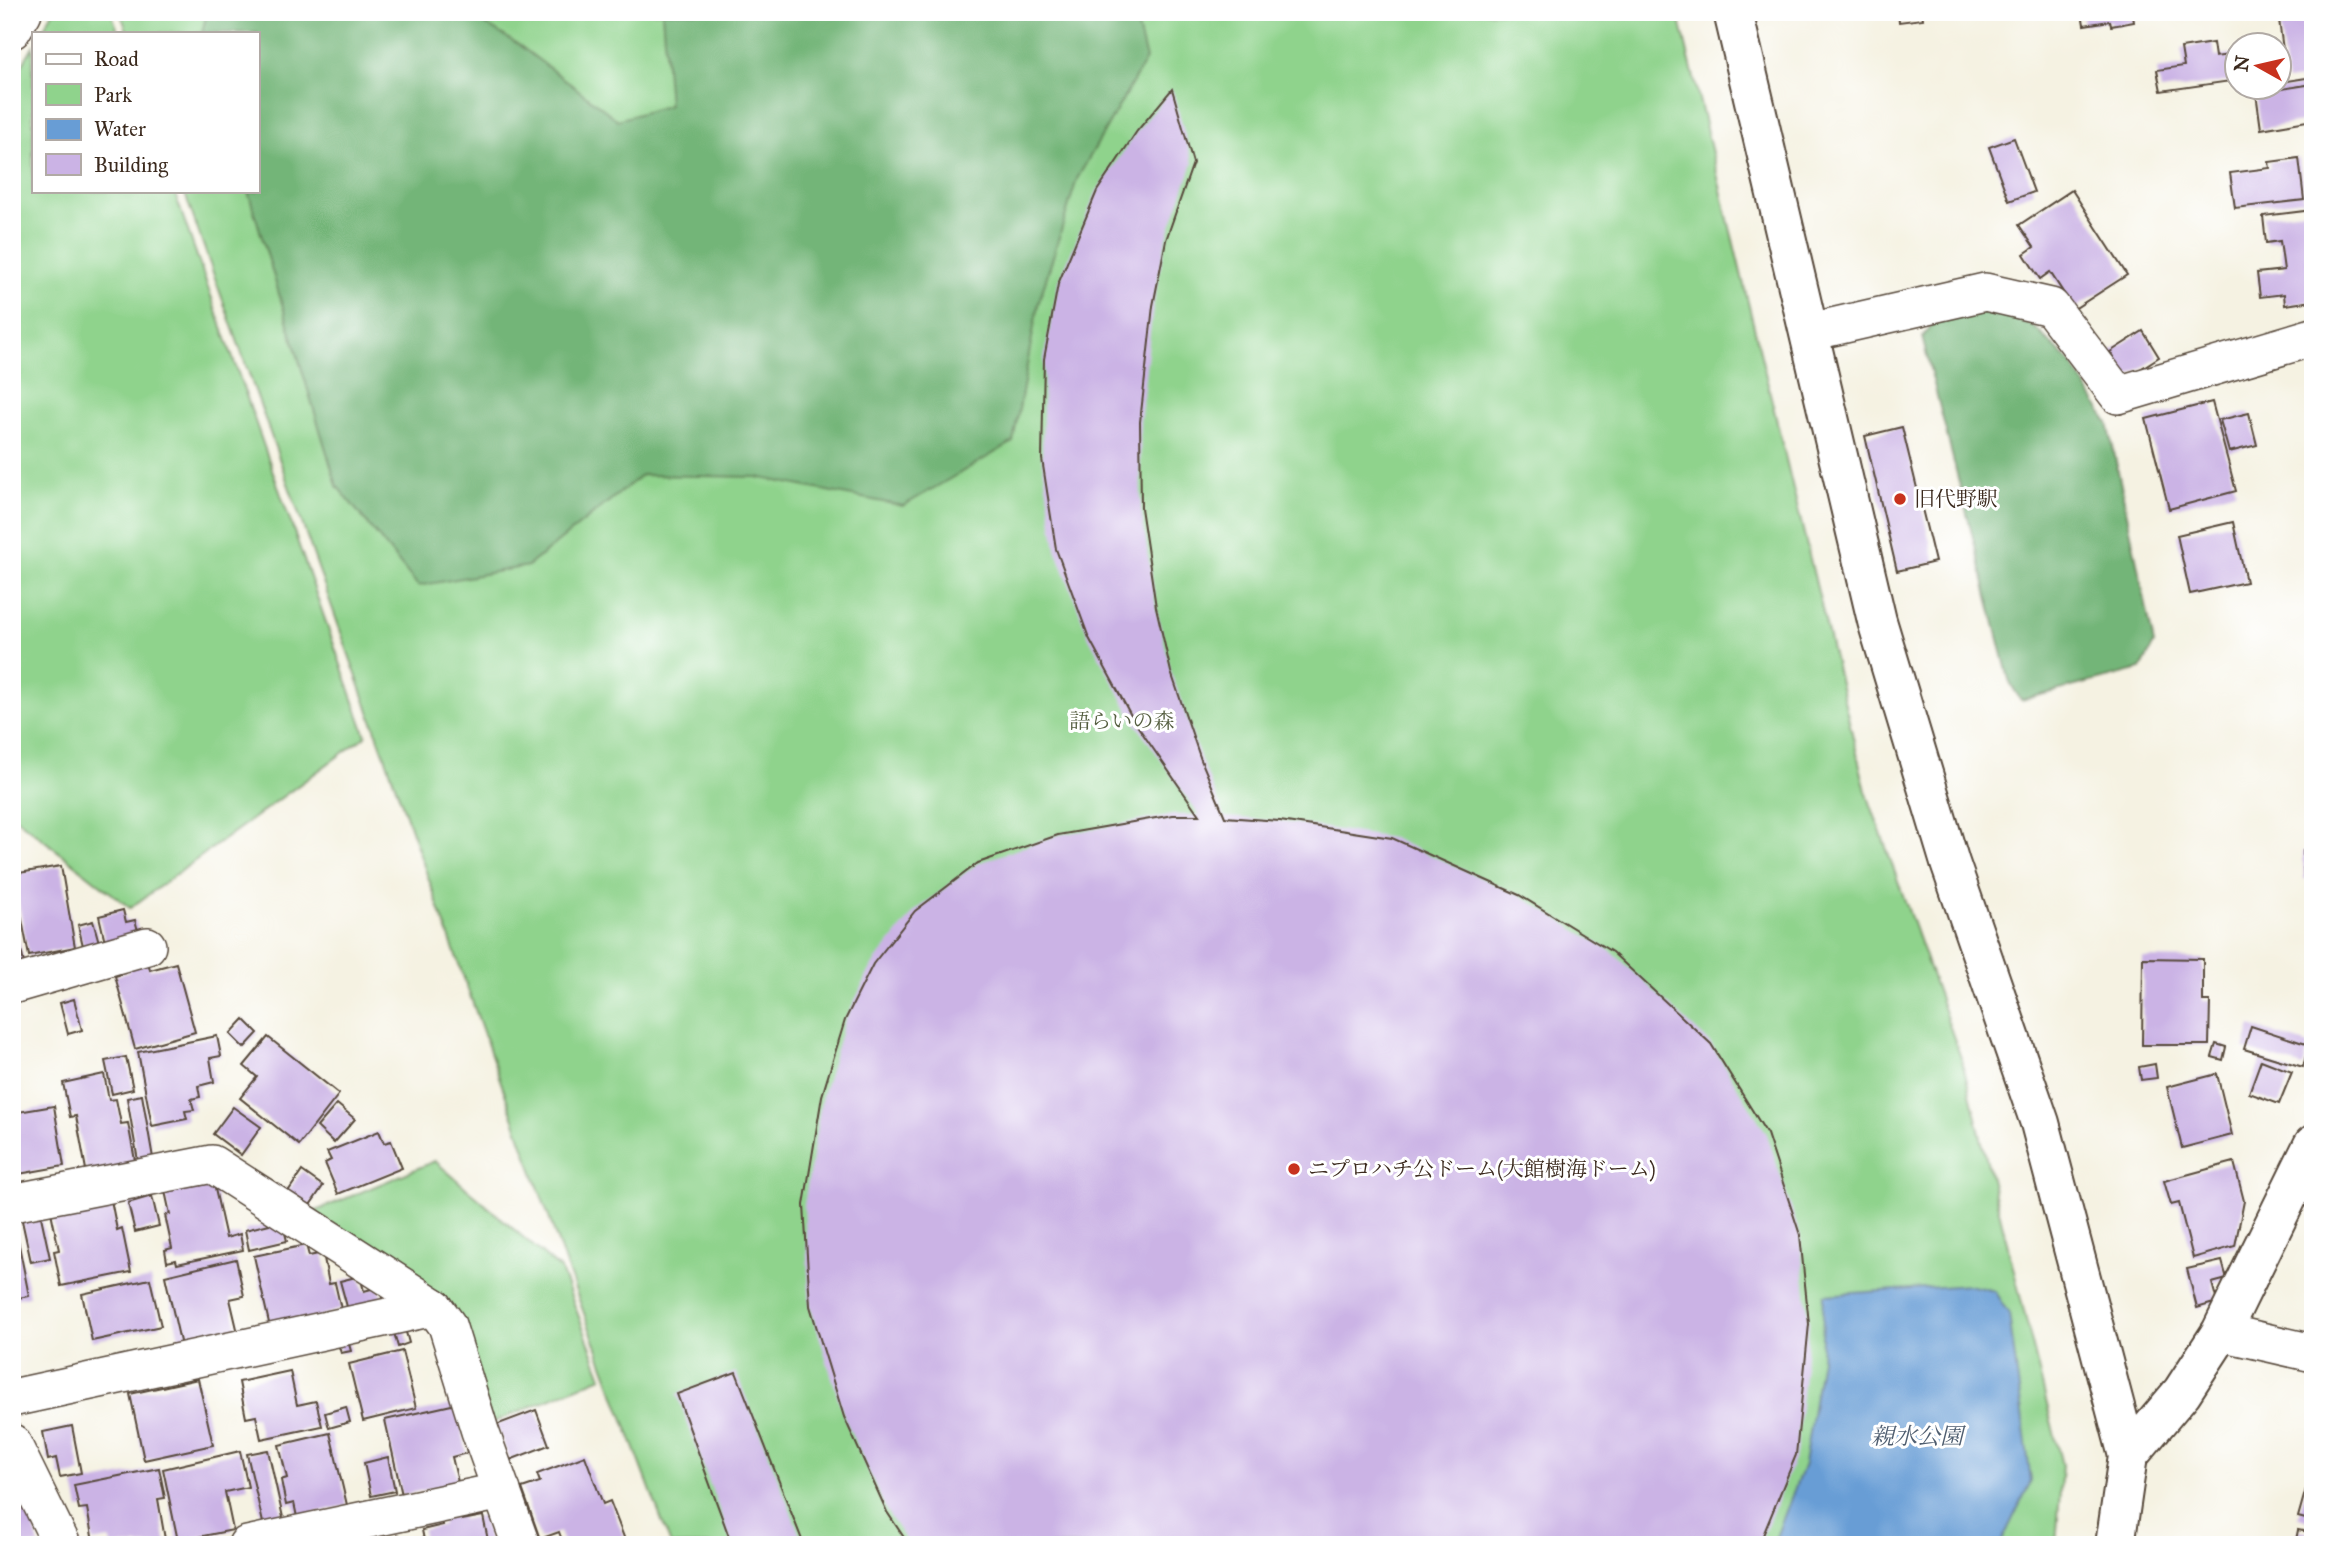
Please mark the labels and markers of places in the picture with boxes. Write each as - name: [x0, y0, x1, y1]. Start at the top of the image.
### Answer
- place label: 旧代野駅: [1914, 486, 1998, 512]
- marker: 旧代野駅: [1892, 491, 1908, 507]
- place label: ニプロハチ公ドーム(大館樹海ドーム): [1308, 1156, 1656, 1182]
- marker: ニプロハチ公ドーム(大館樹海ドーム): [1286, 1161, 1302, 1177]

